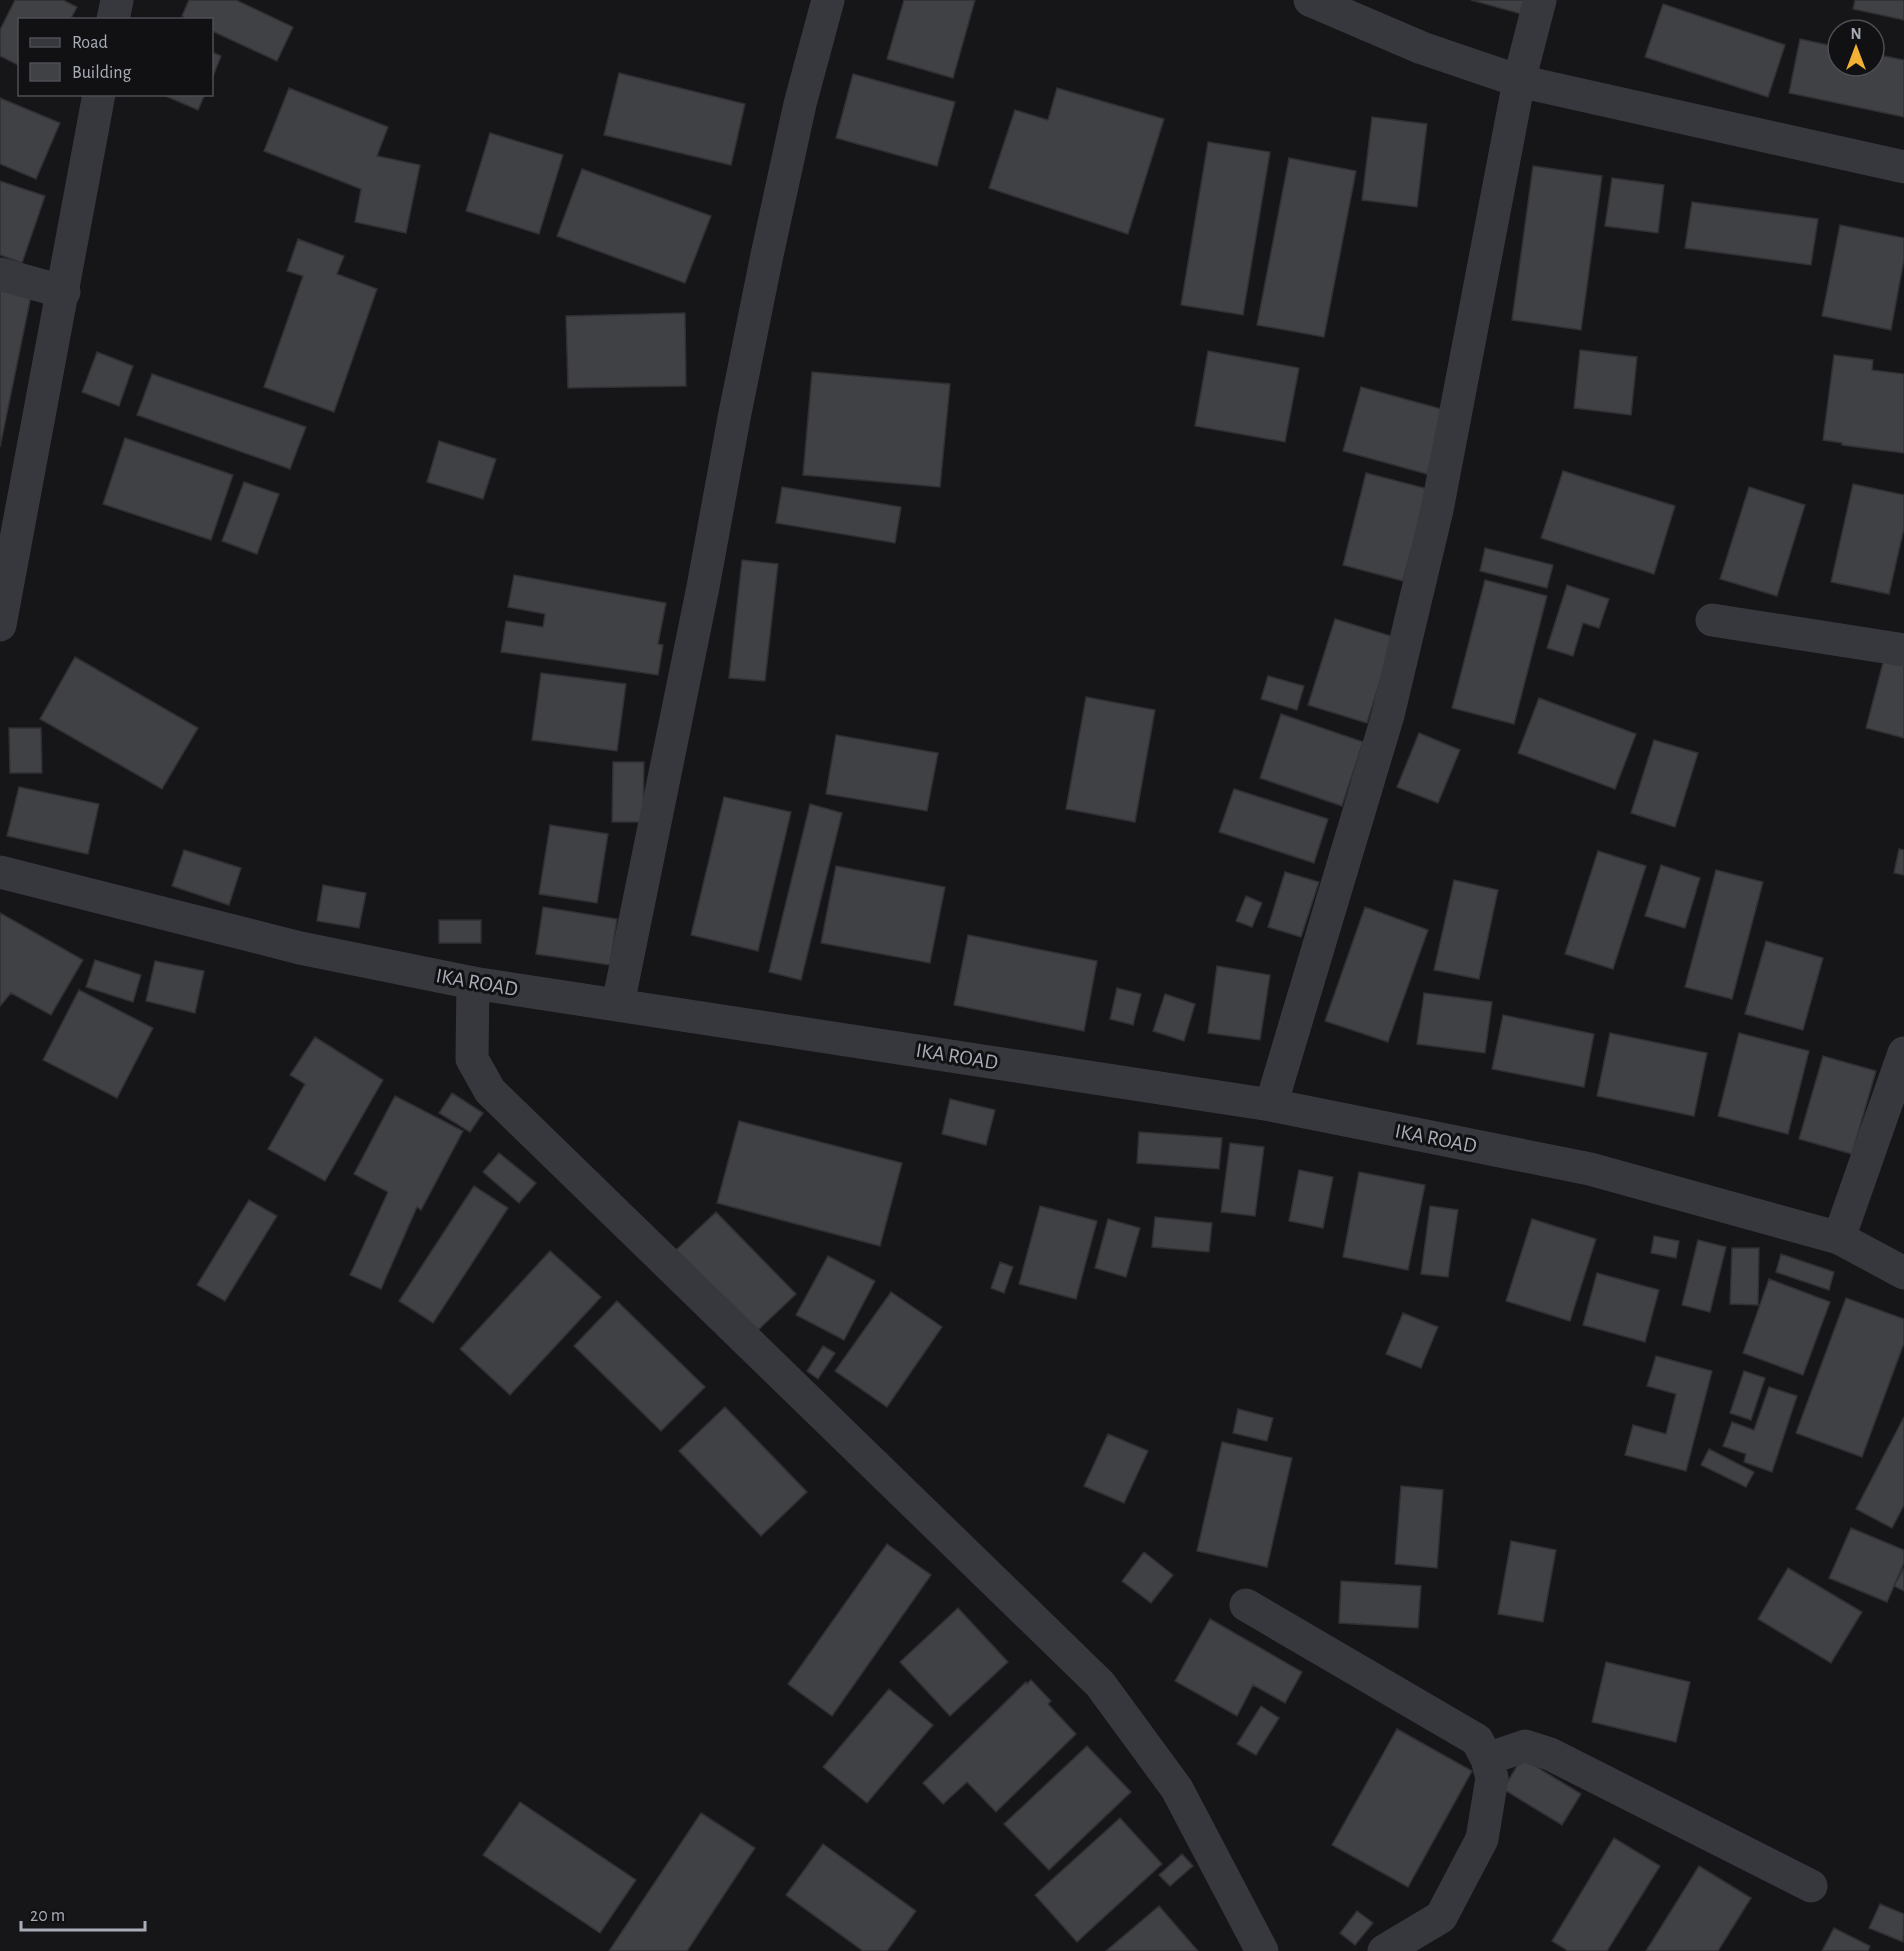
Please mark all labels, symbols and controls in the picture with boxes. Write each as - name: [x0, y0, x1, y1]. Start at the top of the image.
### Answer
- legend: [18, 18, 213, 96]
- north arrow: [1826, 18, 1886, 78]
- text: N: [1850, 26, 1862, 42]
- text: Road: [72, 34, 108, 52]
- text: Building: [72, 64, 132, 82]
- street label: IKA ROAD: [434, 965, 520, 1000]
- street label: IKA ROAD: [914, 1040, 999, 1073]
- street label: IKA ROAD: [1393, 1120, 1479, 1157]
- scale bar: [21, 1894, 146, 1932]
- text: 20 m: [30, 1907, 65, 1925]

